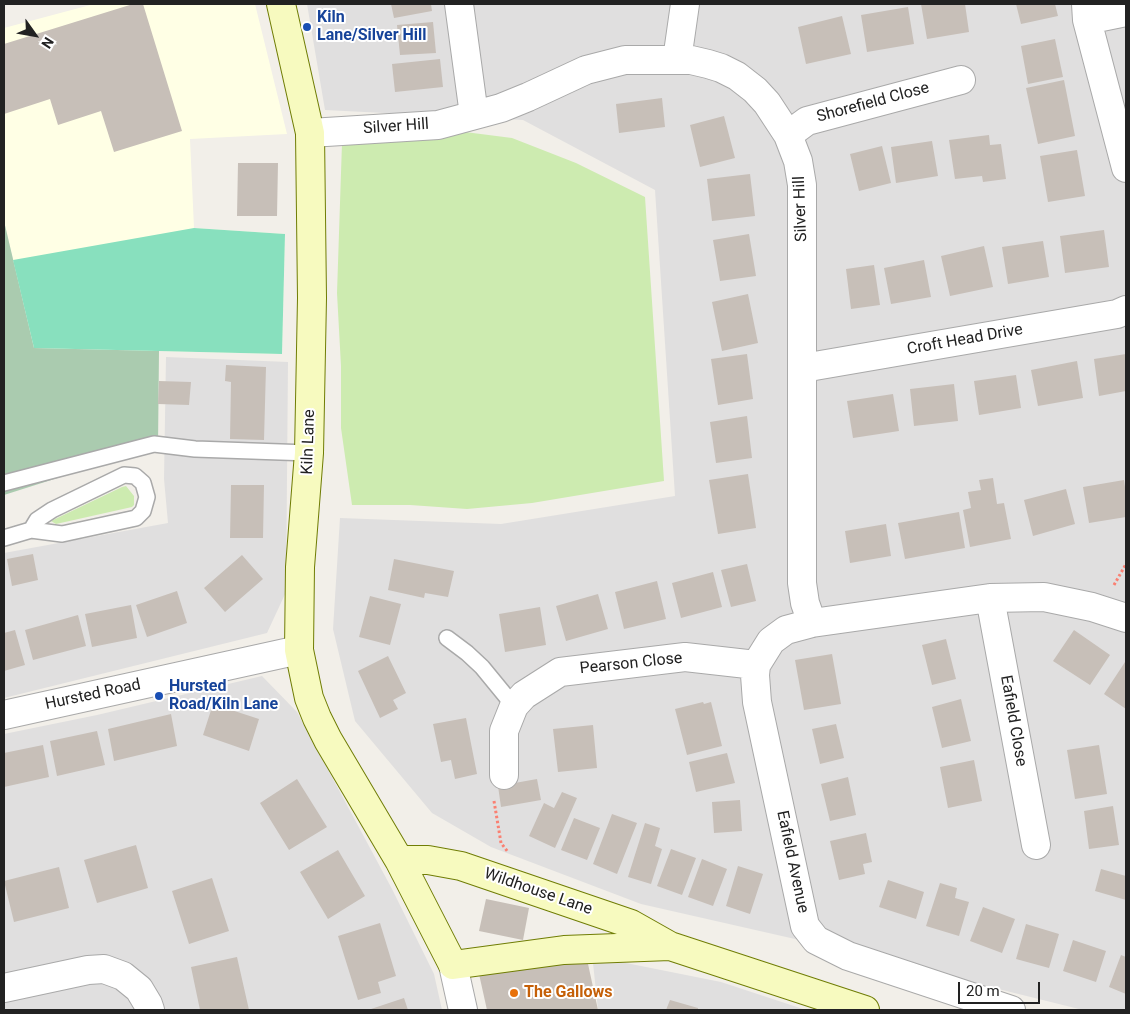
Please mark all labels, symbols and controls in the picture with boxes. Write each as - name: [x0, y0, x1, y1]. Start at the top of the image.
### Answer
- place label: Kiln Lane/Silver Hill: [317, 8, 427, 46]
- north arrow: [10, 10, 60, 60]
- marker: Kiln Lane/Silver Hill: [301, 21, 313, 33]
- text: N: [38, 35, 57, 51]
- street label: Shorefield Close: [815, 79, 931, 127]
- street label: Silver Hill: [362, 115, 430, 139]
- street label: Silver Hill: [790, 176, 812, 242]
- street label: Croft Head Drive: [906, 320, 1024, 360]
- street label: Kiln Lane: [298, 409, 320, 475]
- street label: Pearson Close: [579, 649, 683, 679]
- street label: Eafield Close: [996, 674, 1030, 768]
- street label: Hursted Road: [43, 675, 143, 715]
- place label: Hursted Road/Kiln Lane: [169, 677, 278, 715]
- marker: Hursted Road/Kiln Lane: [153, 690, 165, 702]
- street label: Eafield Avenue: [772, 809, 812, 915]
- street label: Wildhouse Lane: [481, 865, 595, 919]
- scale bar: [960, 972, 1042, 1004]
- text: 20 m: [966, 982, 1000, 1000]
- place label: The Gallows: [524, 983, 612, 1003]
- marker: The Gallows: [508, 987, 520, 999]

